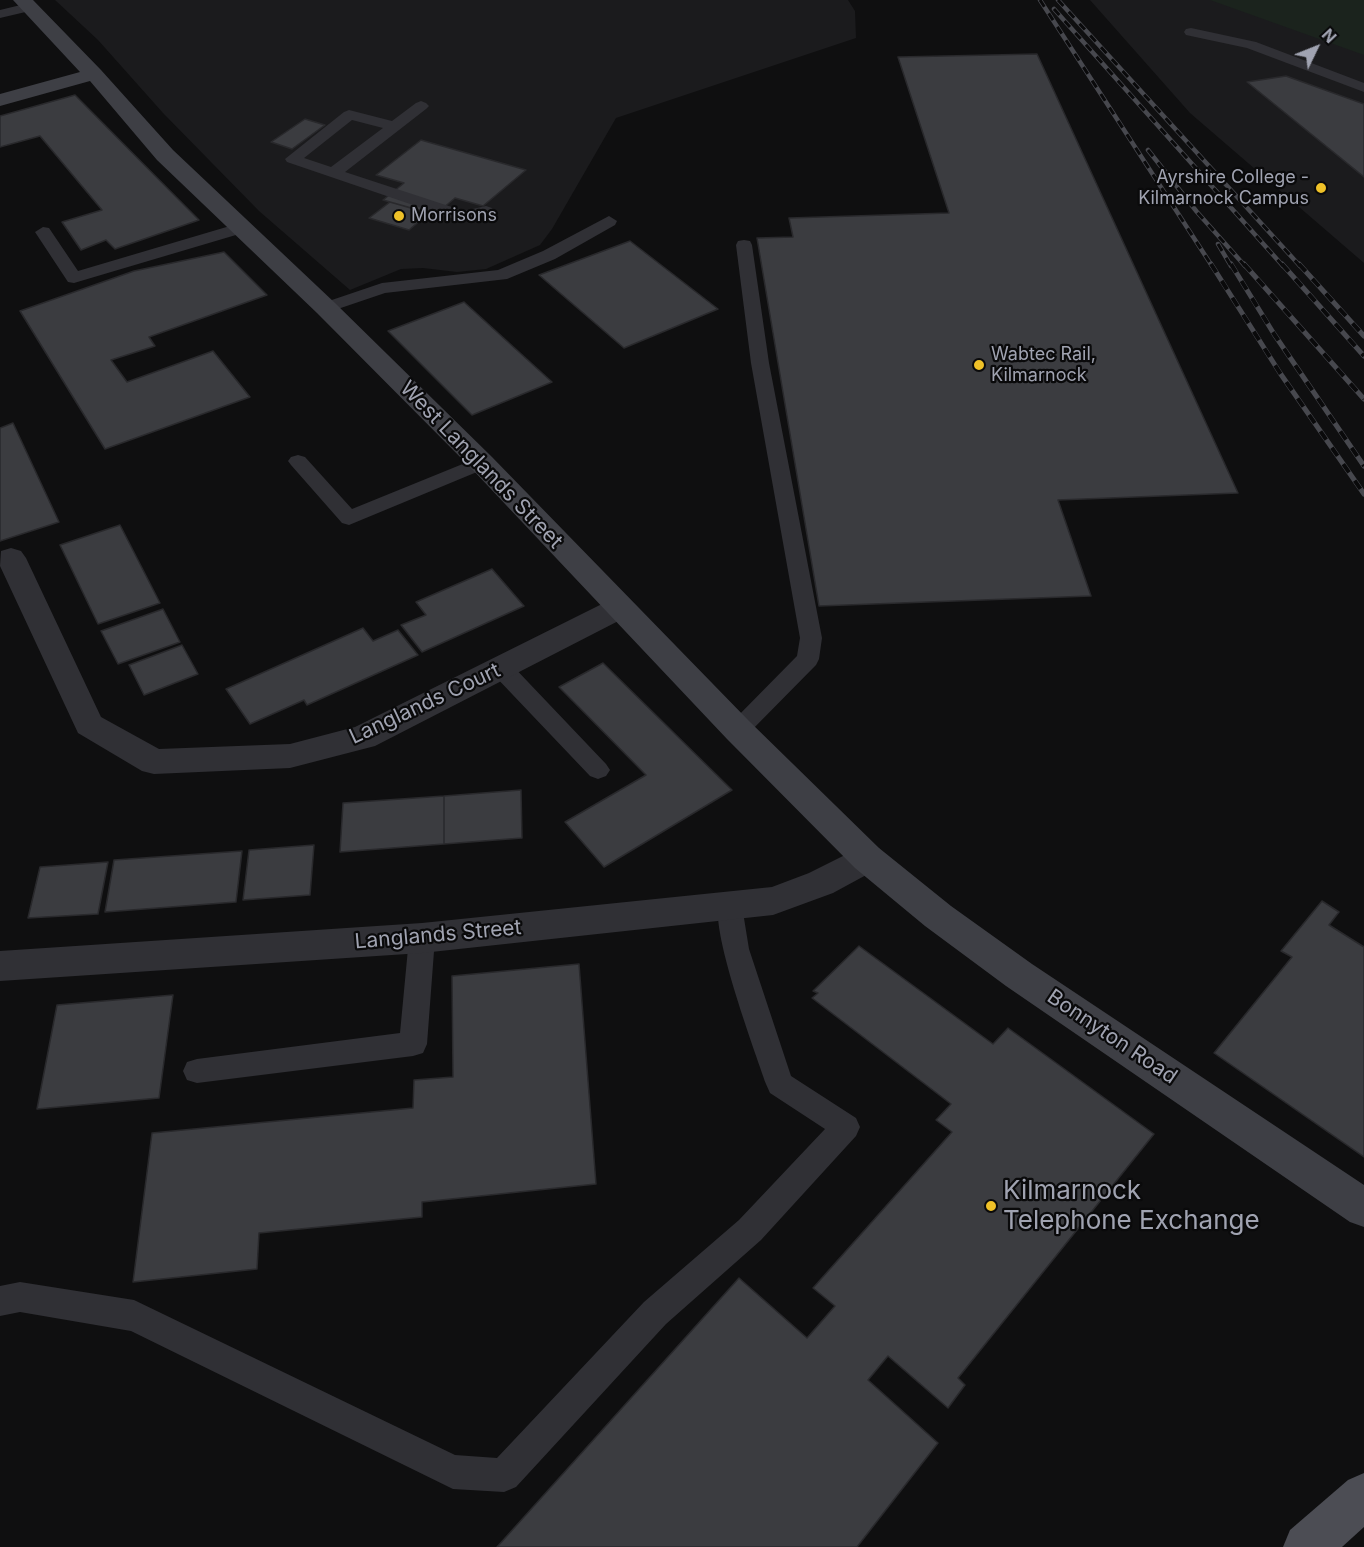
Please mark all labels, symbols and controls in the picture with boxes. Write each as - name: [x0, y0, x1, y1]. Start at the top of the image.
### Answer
- north arrow: [1286, 18, 1346, 78]
- text: N: [1318, 24, 1341, 47]
- place label: Ayrshire College - Kilmarnock Campus: [1138, 167, 1309, 210]
- marker: Ayrshire College - Kilmarnock Campus: [1314, 181, 1328, 195]
- place label: Morrisons: [411, 205, 497, 227]
- marker: Morrisons: [392, 209, 406, 223]
- place label: Wabtec Rail, Kilmarnock: [991, 344, 1096, 386]
- marker: Wabtec Rail, Kilmarnock: [972, 358, 986, 372]
- street label: West Langlands Street: [394, 376, 568, 554]
- street label: Langlands Court: [346, 658, 504, 750]
- street label: Langlands Street: [354, 915, 522, 955]
- street label: Bonnyton Road: [1042, 984, 1182, 1090]
- place label: Kilmarnock Telephone Exchange: [1003, 1175, 1260, 1236]
- marker: Kilmarnock Telephone Exchange: [984, 1199, 998, 1213]

